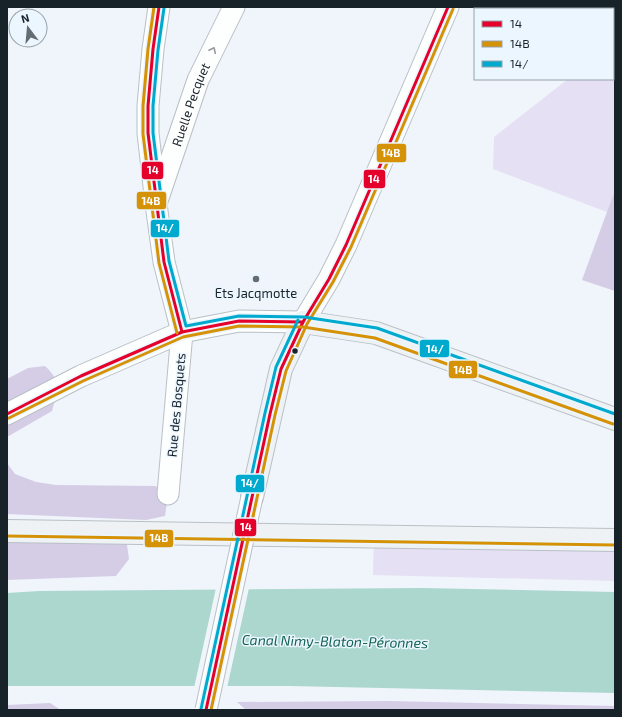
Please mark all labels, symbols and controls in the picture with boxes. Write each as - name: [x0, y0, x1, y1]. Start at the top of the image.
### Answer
- north arrow: [8, 8, 48, 48]
- legend: [474, 8, 614, 80]
- text: N: [19, 11, 31, 25]
- text: 14: [510, 16, 522, 30]
- text: 14B: [510, 36, 530, 50]
- one-way arrow: [208, 47, 215, 54]
- text: 14/: [510, 56, 528, 70]
- street label: Ruelle Pecquet: [168, 60, 213, 148]
- line badge: 14B: [376, 143, 407, 163]
- text: 14B: [382, 146, 400, 159]
- line badge: 14: [141, 161, 164, 180]
- text: 14: [147, 163, 159, 176]
- line badge: 14: [363, 169, 386, 189]
- text: 14: [368, 172, 380, 185]
- line badge: 14B: [136, 191, 167, 210]
- text: 14B: [142, 194, 160, 207]
- line badge: 14/: [150, 219, 180, 238]
- text: 14/: [156, 221, 174, 234]
- marker: Ets Jacqmotte: [251, 274, 261, 284]
- place label: Ets Jacqmotte: [215, 285, 297, 301]
- line badge: 14/: [419, 339, 450, 358]
- text: 14/: [426, 342, 444, 355]
- unlabelled marker: [290, 346, 300, 356]
- street label: Rue des Bosquets: [163, 352, 189, 458]
- line badge: 14B: [448, 360, 478, 379]
- text: 14B: [454, 363, 472, 376]
- line badge: 14/: [235, 474, 265, 493]
- text: 14/: [241, 476, 259, 489]
- line badge: 14: [234, 518, 257, 537]
- text: 14: [240, 520, 252, 533]
- line badge: 14B: [144, 529, 174, 548]
- text: 14B: [150, 531, 168, 544]
- water label: Canal Nimy-Blaton-Péronnes: [242, 631, 428, 651]

